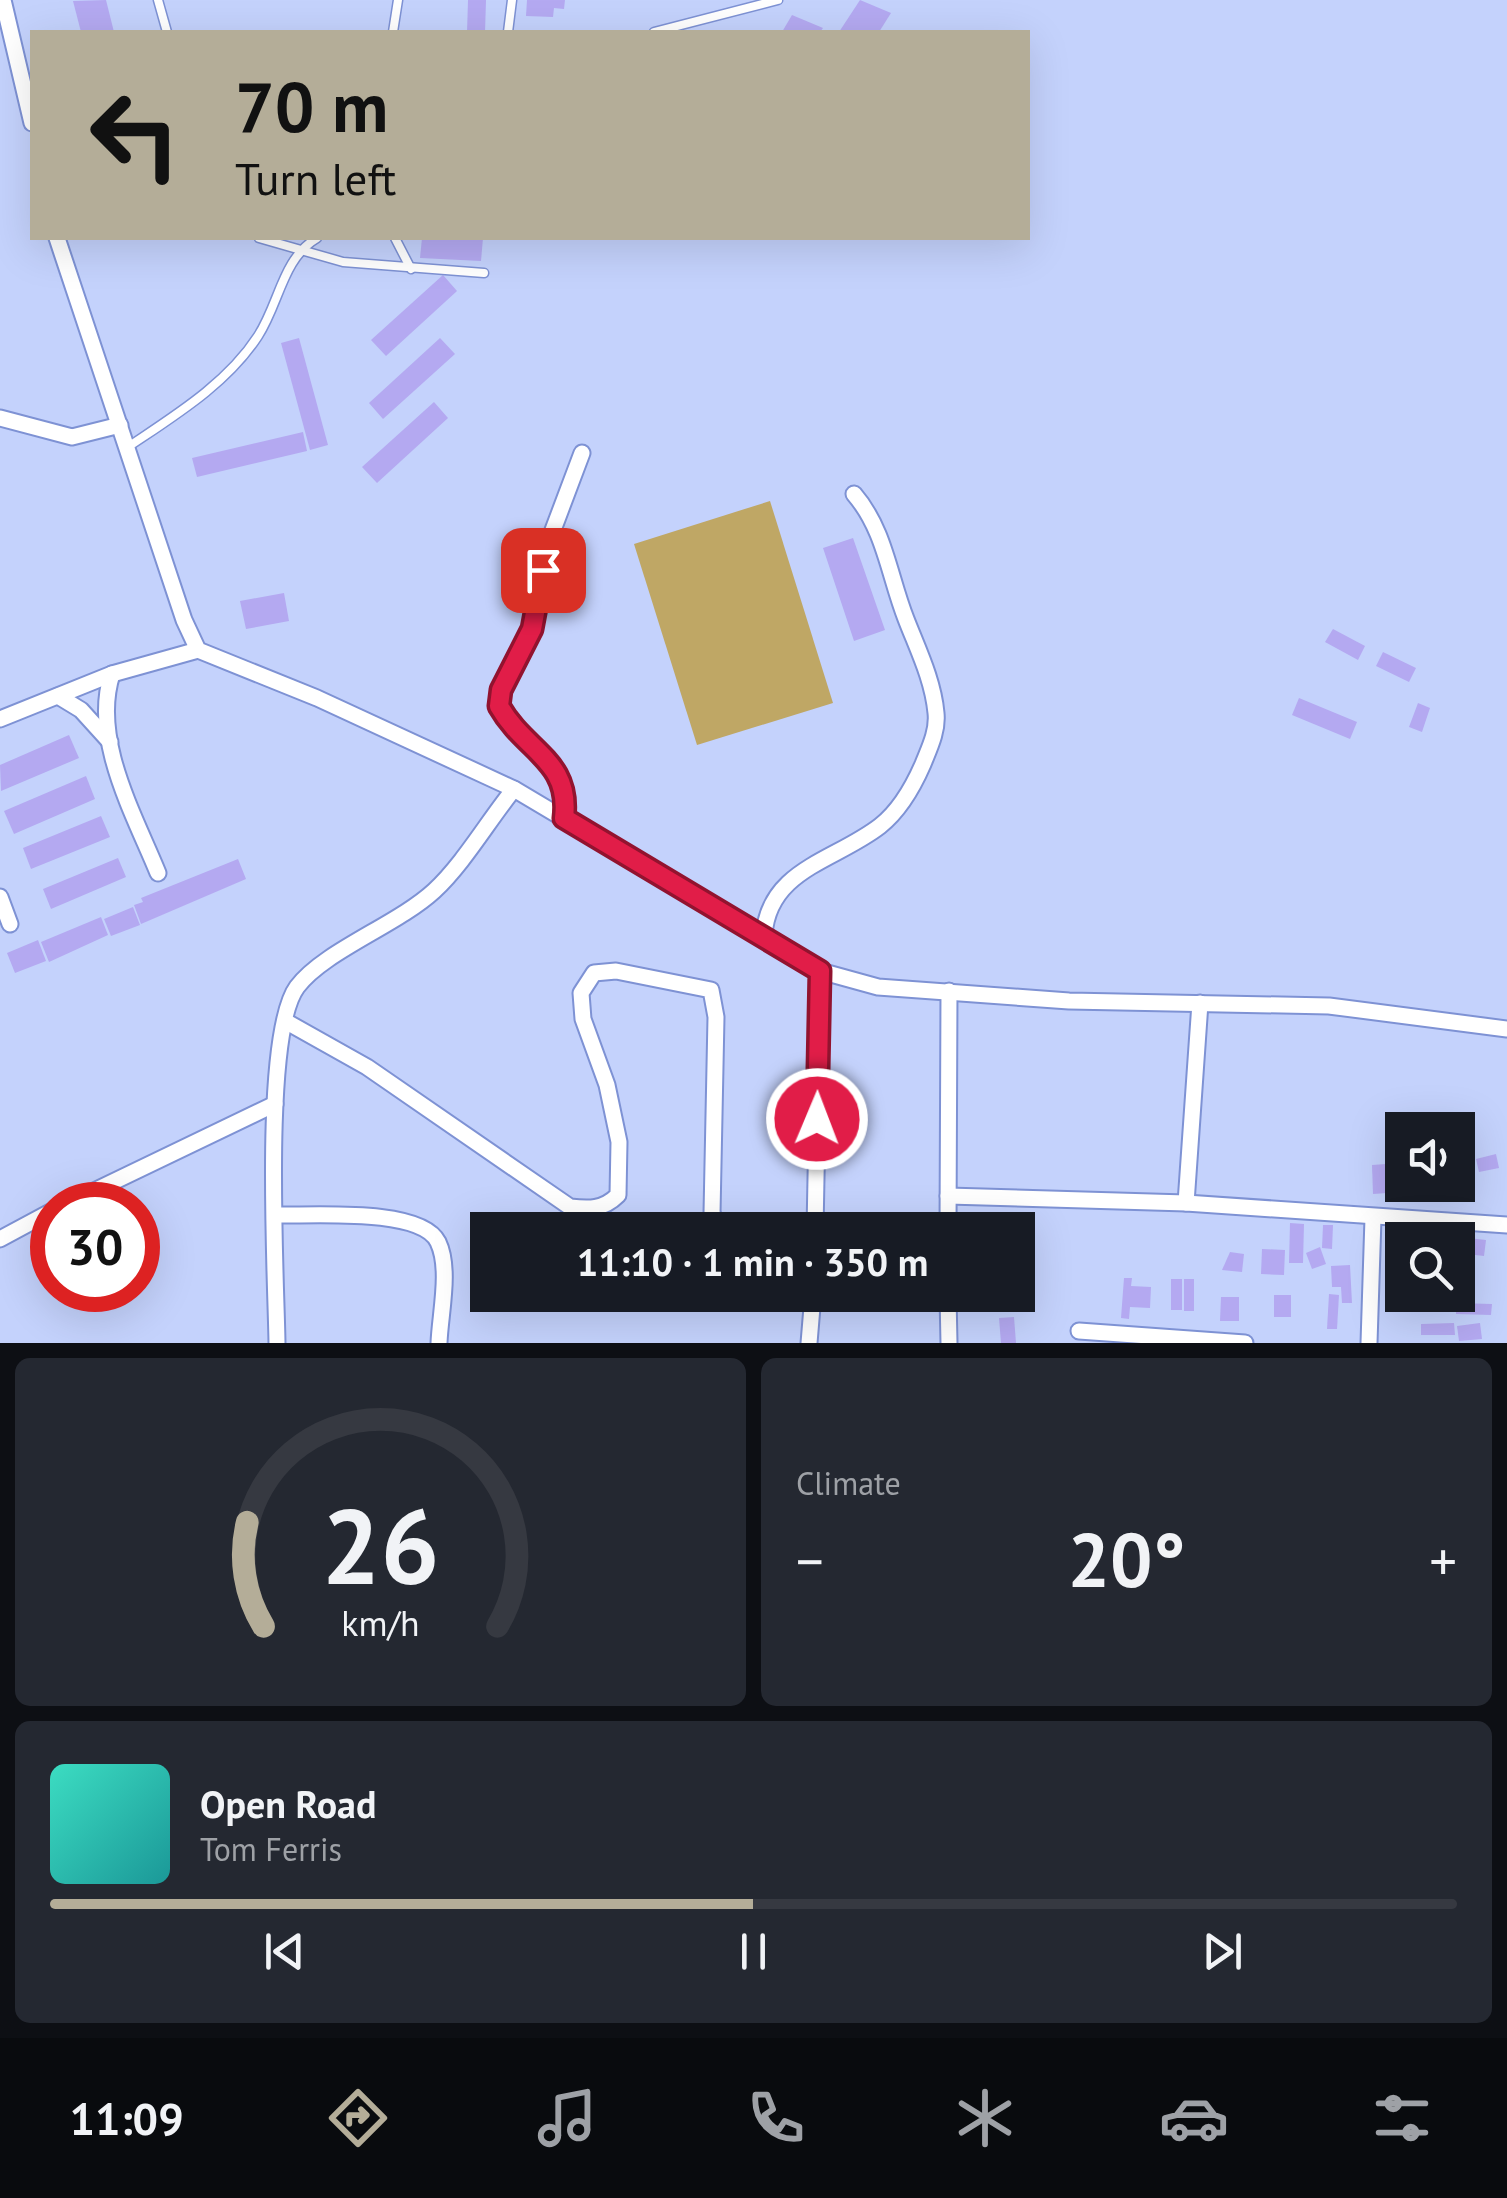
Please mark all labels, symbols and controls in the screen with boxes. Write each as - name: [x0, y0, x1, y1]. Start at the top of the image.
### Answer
- text: 70 m: [235, 61, 388, 151]
- icon: left: [70, 70, 200, 200]
- text: Turn left: [235, 149, 396, 207]
- pin: [501, 528, 586, 613]
- icon: arrive: [516, 543, 571, 598]
- position arrow: [765, 1067, 869, 1171]
- map controls: [1385, 1112, 1475, 1312]
- button: sound: [1385, 1112, 1475, 1202]
- speed limit sign: 30: [30, 1182, 160, 1312]
- button: search: [1385, 1222, 1475, 1312]
- text: 11:10 · 1 min · 350 m: [577, 1237, 928, 1286]
- text: Climate: [796, 1462, 901, 1504]
- text: 26: [322, 1478, 439, 1613]
- text: 20°: [1068, 1511, 1185, 1608]
- text: −: [796, 1525, 824, 1596]
- text: +: [1429, 1525, 1457, 1596]
- text: km/h: [341, 1600, 420, 1646]
- text: Open Road: [200, 1779, 376, 1828]
- text: Tom Ferris: [200, 1828, 342, 1870]
- icon: previous: [257, 1924, 312, 1979]
- icon: pause: [726, 1924, 781, 1979]
- icon: next: [1195, 1924, 1250, 1979]
- icon: directions: [323, 2083, 393, 2153]
- icon: music: [532, 2083, 602, 2153]
- icon: phone: [741, 2083, 811, 2153]
- icon: climate: [950, 2083, 1020, 2153]
- icon: car: [1159, 2083, 1229, 2153]
- icon: filters: [1367, 2083, 1437, 2153]
- text: 11:09: [69, 2089, 184, 2147]

